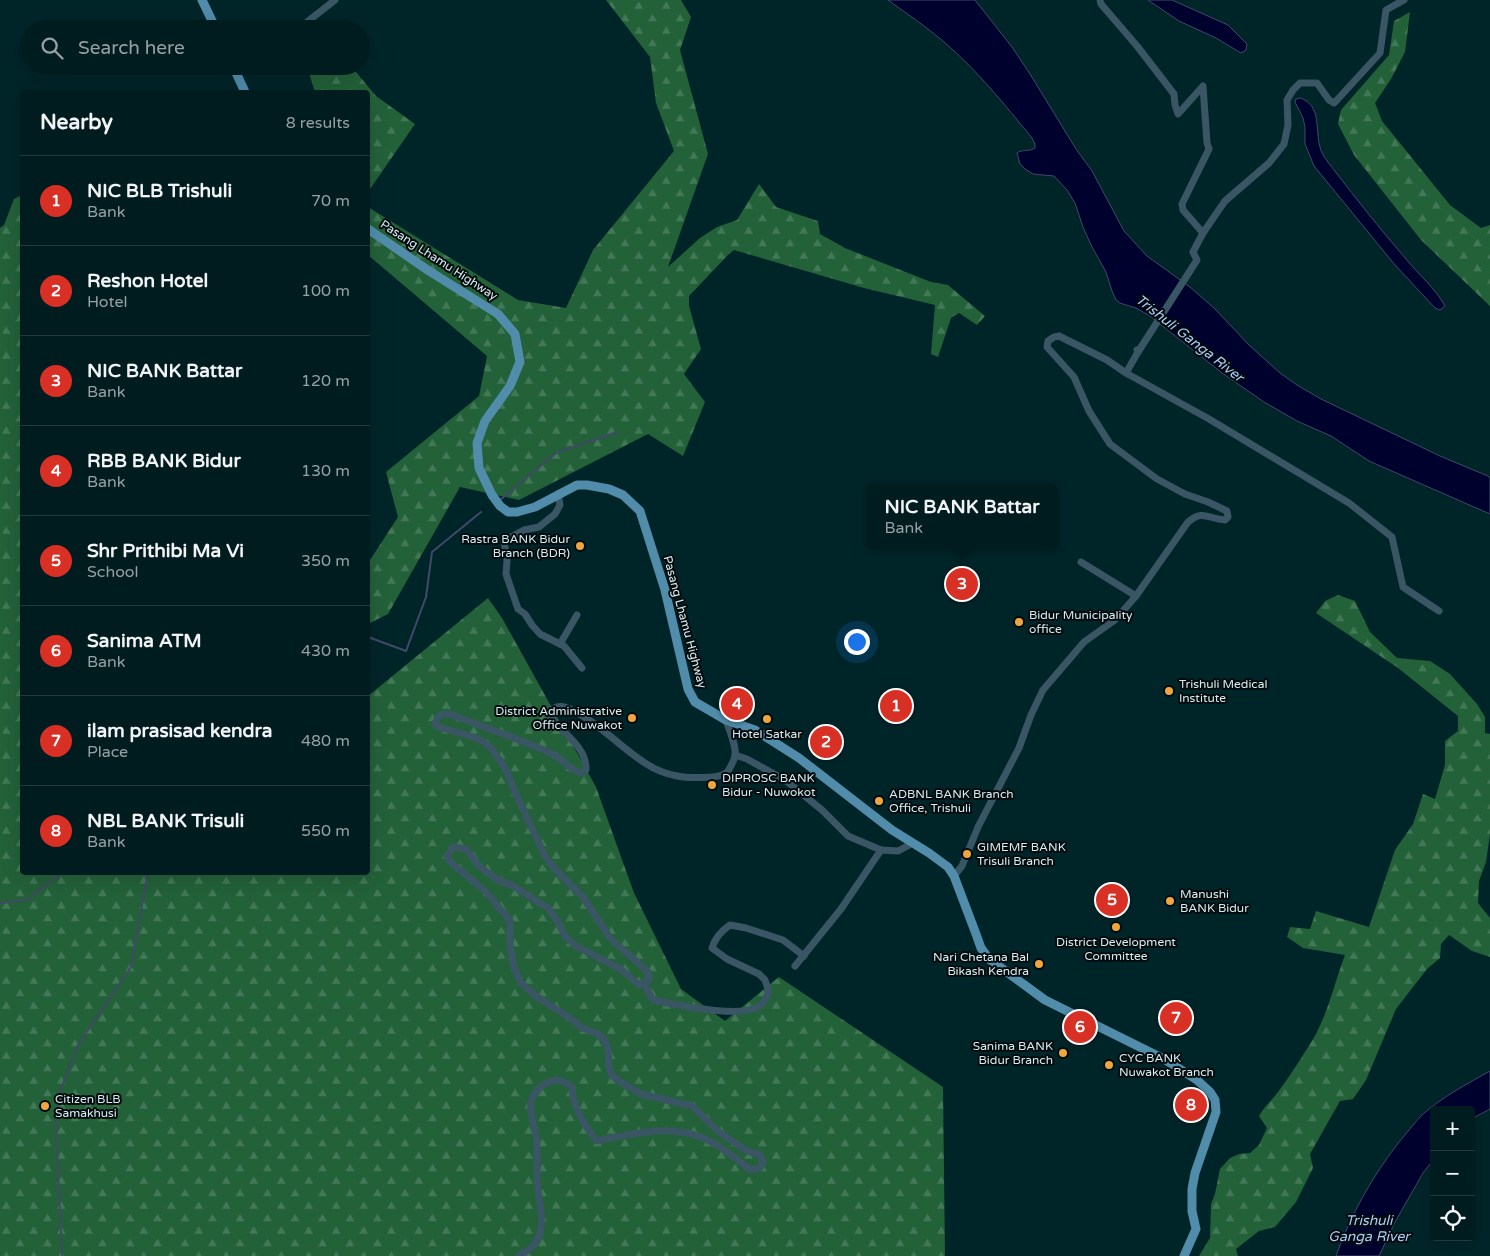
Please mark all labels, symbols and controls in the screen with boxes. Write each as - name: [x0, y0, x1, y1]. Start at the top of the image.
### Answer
- search box: [20, 20, 370, 75]
- icon: search: [38, 34, 66, 62]
- text: Search here: [78, 37, 185, 59]
- text: Nearby: [40, 110, 113, 135]
- text: 8 results: [286, 113, 350, 133]
- text: NIC BLB Trishuli: [87, 180, 232, 202]
- text: 1: [51, 191, 61, 211]
- text: 70 m: [311, 191, 350, 211]
- text: Bank: [87, 202, 126, 222]
- street label: Pasang Lhamu Highway: [378, 217, 501, 303]
- text: Reshon Hotel: [87, 270, 208, 292]
- text: 2: [51, 281, 61, 301]
- text: 100 m: [301, 281, 350, 301]
- water label: Trishuli Ganga River: [1132, 291, 1248, 387]
- text: Hotel: [87, 292, 128, 312]
- text: NIC BANK Battar: [87, 360, 242, 382]
- text: 3: [51, 371, 61, 391]
- text: 120 m: [301, 371, 350, 391]
- text: Bank: [87, 382, 126, 402]
- text: RBB BANK Bidur: [87, 450, 241, 472]
- text: 4: [51, 461, 61, 481]
- text: 130 m: [301, 461, 350, 481]
- text: Bank: [87, 472, 126, 492]
- popup: [867, 484, 1057, 549]
- text: NIC BANK Battar: [884, 496, 1040, 518]
- text: Bank: [884, 518, 923, 538]
- place label: Rastra BANK Bidur Branch (BDR): [461, 532, 570, 560]
- text: Shr Prithibi Ma Vi: [87, 540, 244, 562]
- marker: Rastra BANK Bidur Branch (BDR): [574, 540, 586, 552]
- text: 5: [51, 551, 61, 571]
- text: 350 m: [301, 551, 350, 571]
- street label: Pasang Lhamu Highway: [661, 554, 710, 690]
- text: School: [87, 562, 139, 582]
- pin: 3: [946, 565, 978, 603]
- place label: Bidur Municipality office: [1029, 608, 1133, 636]
- marker: Bidur Municipality office: [1013, 616, 1025, 628]
- your location: [844, 629, 870, 655]
- text: Sanima ATM: [87, 630, 202, 652]
- text: 6: [51, 641, 61, 661]
- text: 430 m: [301, 641, 350, 661]
- text: Bank: [87, 652, 126, 672]
- place label: Trishuli Medical Institute: [1179, 677, 1268, 705]
- pin: 4: [721, 685, 753, 723]
- marker: Trishuli Medical Institute: [1163, 685, 1175, 697]
- pin: 1: [880, 687, 912, 725]
- place label: District Administrative Office Nuwakot: [495, 704, 622, 732]
- marker: District Administrative Office Nuwakot: [626, 712, 638, 724]
- marker: Hotel Satkar: [761, 713, 773, 725]
- text: ilam prasisad kendra: [87, 720, 273, 742]
- pin: 2: [810, 723, 842, 761]
- place label: Hotel Satkar: [732, 727, 802, 741]
- text: 7: [51, 731, 61, 751]
- text: 480 m: [301, 731, 350, 751]
- text: Place: [87, 742, 128, 762]
- place label: DIPROSC BANK Bidur - Nuwokot: [722, 771, 816, 799]
- marker: DIPROSC BANK Bidur - Nuwokot: [706, 779, 718, 791]
- place label: ADBNL BANK Branch Office, Trishuli: [889, 787, 1014, 815]
- marker: ADBNL BANK Branch Office, Trishuli: [873, 795, 885, 807]
- text: NBL BANK Trisuli: [87, 810, 244, 832]
- text: 8: [51, 821, 61, 841]
- text: 550 m: [301, 821, 350, 841]
- text: Bank: [87, 832, 126, 852]
- place label: GIMEMF BANK Trisuli Branch: [977, 840, 1066, 868]
- marker: GIMEMF BANK Trisuli Branch: [961, 848, 973, 860]
- pin: 5: [1096, 881, 1128, 919]
- place label: Manushi BANK Bidur: [1180, 887, 1249, 915]
- marker: Manushi BANK Bidur: [1164, 895, 1176, 907]
- marker: District Development Committee: [1110, 921, 1122, 933]
- place label: District Development Committee: [1056, 935, 1176, 963]
- place label: Nari Chetana Bal Bikash Kendra: [933, 950, 1029, 978]
- marker: Nari Chetana Bal Bikash Kendra: [1033, 958, 1045, 970]
- pin: 7: [1160, 999, 1192, 1037]
- pin: 6: [1064, 1008, 1096, 1046]
- place label: Sanima BANK Bidur Branch: [973, 1039, 1053, 1067]
- marker: Sanima BANK Bidur Branch: [1057, 1047, 1069, 1059]
- place label: CYC BANK Nuwakot Branch: [1119, 1051, 1214, 1079]
- marker: CYC BANK Nuwakot Branch: [1103, 1059, 1115, 1071]
- pin: 8: [1175, 1086, 1207, 1124]
- place label: Citizen BLB Samakhusi: [55, 1092, 121, 1120]
- marker: Citizen BLB Samakhusi: [39, 1100, 51, 1112]
- map controls: [1430, 1106, 1475, 1241]
- button: +: [1430, 1106, 1475, 1151]
- button: −: [1430, 1151, 1475, 1196]
- button: locate: [1430, 1196, 1475, 1241]
- water label: Trishuli Ganga River: [1328, 1212, 1411, 1245]

